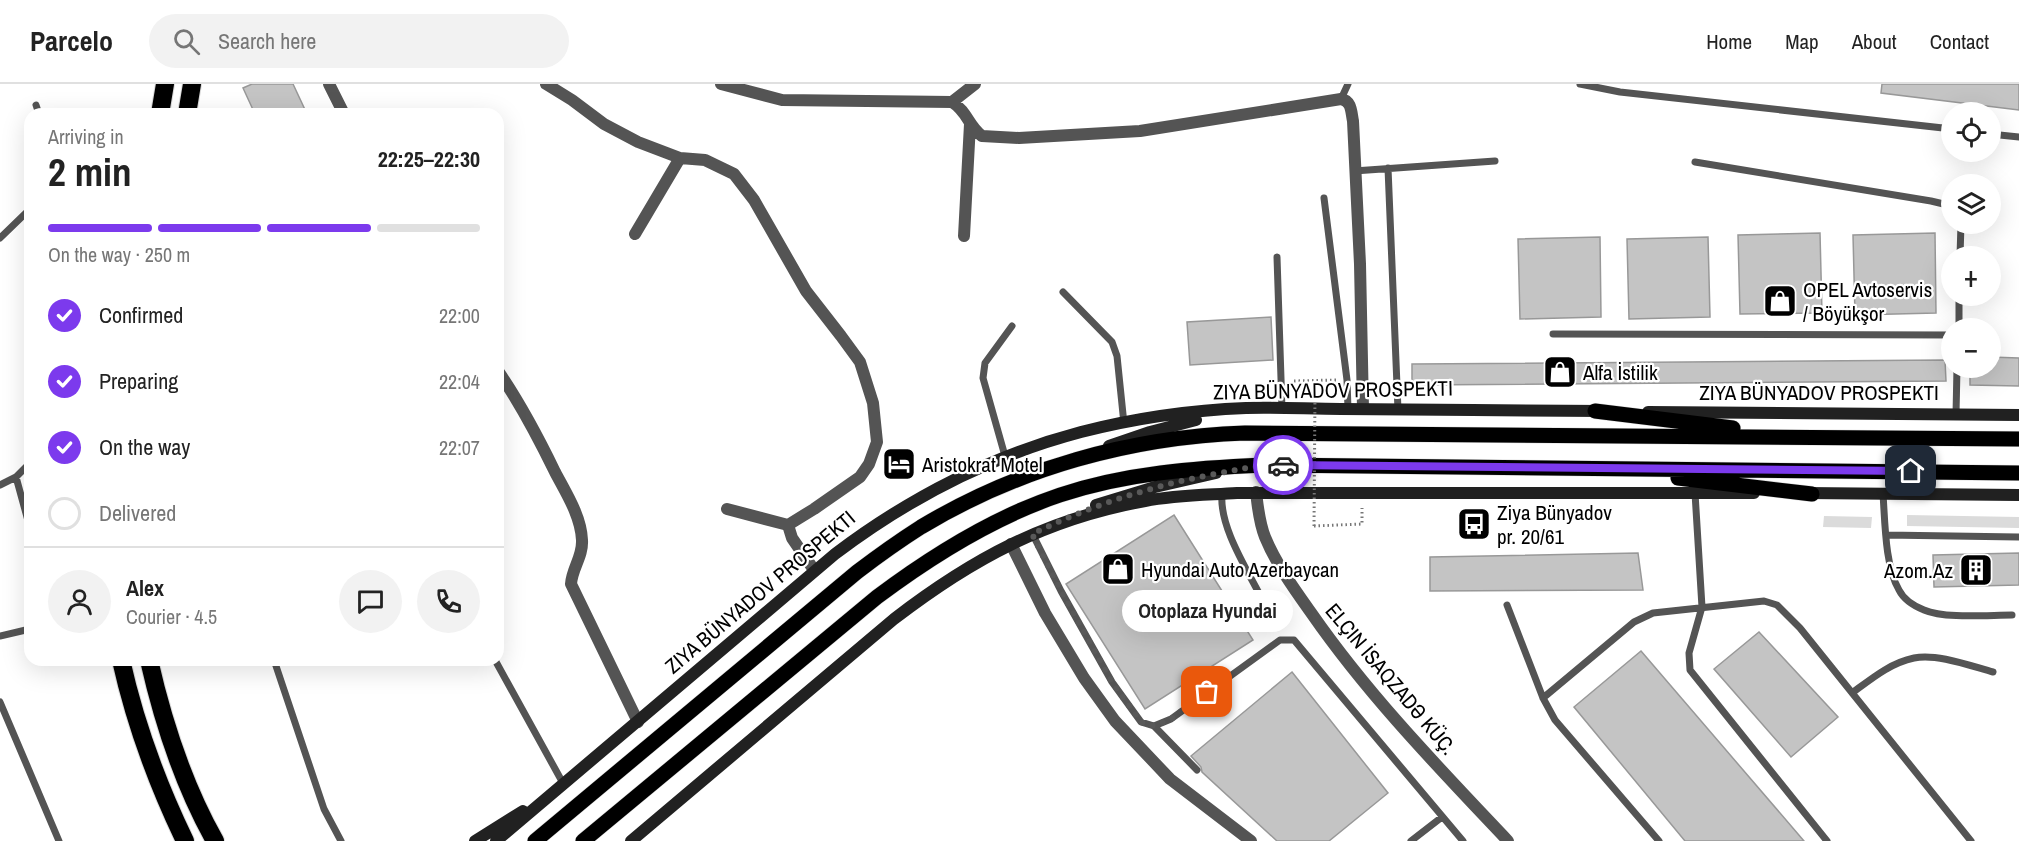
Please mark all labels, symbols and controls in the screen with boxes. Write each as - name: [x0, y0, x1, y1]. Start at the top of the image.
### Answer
- search box: [149, 14, 569, 68]
- text: Parcelo: [30, 22, 113, 60]
- icon: search: [170, 25, 203, 58]
- text: Search here: [218, 26, 316, 56]
- text: Home: [1706, 27, 1752, 56]
- text: Map: [1785, 27, 1819, 56]
- text: About: [1852, 27, 1897, 56]
- text: Contact: [1930, 27, 1989, 56]
- map controls: [1941, 102, 2001, 378]
- button: locate: [1941, 102, 2001, 162]
- text: Arriving in: [48, 123, 124, 150]
- text: 22:25–22:30: [378, 144, 480, 174]
- text: 2 min: [48, 146, 132, 198]
- button: layers: [1941, 174, 2001, 234]
- text: On the way · 250 m: [48, 241, 190, 268]
- button: +: [1941, 246, 2001, 306]
- place label: OPEL Avtoservis / Böyükşor: [1803, 275, 1932, 328]
- shop icon: OPEL Avtoservis / Böyükşor: [1762, 283, 1798, 319]
- icon: check: [48, 299, 81, 332]
- text: Confirmed: [99, 300, 183, 330]
- text: 22:00: [439, 302, 480, 329]
- button: −: [1941, 318, 2001, 378]
- shop icon: Alfa İstilik: [1542, 354, 1578, 390]
- place label: Alfa İstilik: [1582, 358, 1658, 387]
- icon: check: [48, 365, 81, 398]
- text: Preparing: [99, 366, 178, 396]
- text: 22:04: [439, 368, 480, 395]
- street label: ZIYA BÜNYADOV PROSPEKTI: [1213, 373, 1453, 407]
- street label: ZIYA BÜNYADOV PROSPEKTI: [1699, 378, 1939, 407]
- icon: check: [48, 431, 81, 464]
- text: On the way: [99, 432, 190, 462]
- text: 22:07: [439, 434, 480, 461]
- courier: [1253, 435, 1313, 495]
- pin: [1885, 445, 1936, 496]
- hotel icon: Aristokrat Motel: [881, 446, 917, 482]
- icon: car: [1267, 449, 1300, 482]
- place label: Aristokrat Motel: [921, 450, 1043, 479]
- icon: home: [1894, 454, 1927, 487]
- text: Delivered: [99, 498, 176, 528]
- place label: Ziya Bünyadov pr. 20/61: [1497, 498, 1612, 551]
- street label: ZIYA BÜNYADOV PROSPEKTI: [659, 504, 861, 680]
- bus stop icon: Ziya Bünyadov pr. 20/61: [1456, 506, 1492, 542]
- shop icon: Hyundai Auto Azerbaycan: [1100, 551, 1136, 587]
- building icon: Azom.Az: [1958, 552, 1994, 588]
- place label: Hyundai Auto Azerbaycan: [1141, 555, 1339, 584]
- place label: Azom.Az: [1883, 556, 1953, 585]
- button: person: [48, 570, 111, 633]
- button: chat: [339, 570, 402, 633]
- button: phone: [417, 570, 480, 633]
- text: Alex: [126, 573, 164, 603]
- callout: Otoplaza Hyundai: [1122, 590, 1292, 632]
- text: Otoplaza Hyundai: [1138, 597, 1277, 624]
- street label: ELÇIN İSAQZADƏ KÜÇ.: [1319, 597, 1463, 761]
- text: Courier · 4.5: [126, 603, 217, 630]
- pin: [1181, 666, 1232, 717]
- icon: bag: [1190, 675, 1223, 708]

